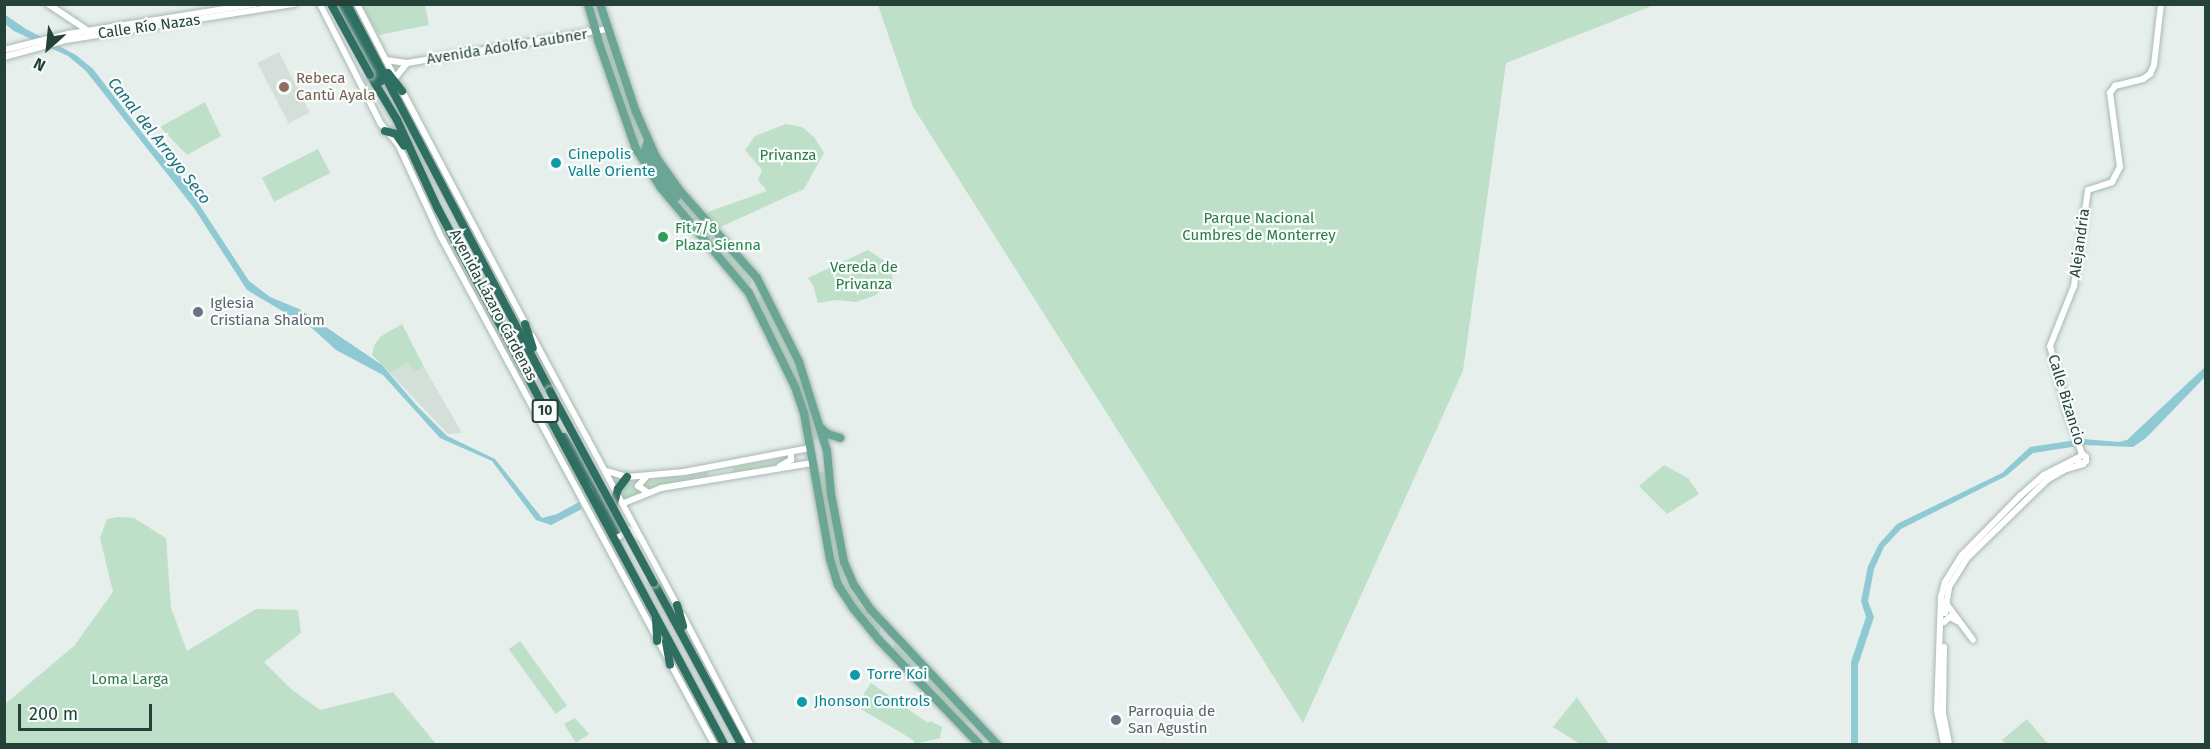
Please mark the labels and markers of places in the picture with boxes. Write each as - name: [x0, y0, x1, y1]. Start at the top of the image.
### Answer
- place label: Rebeca Cantù Ayala: [296, 69, 376, 104]
- marker: Rebeca Cantù Ayala: [277, 80, 291, 94]
- place label: Cinepolis Valle Oriente: [568, 145, 655, 180]
- marker: Cinepolis Valle Oriente: [549, 156, 563, 170]
- place label: Fit 7/8 Plaza Sienna: [675, 219, 761, 254]
- marker: Fit 7/8 Plaza Sienna: [656, 230, 670, 244]
- place label: Iglesia Cristiana Shalom: [210, 294, 325, 329]
- marker: Iglesia Cristiana Shalom: [191, 305, 205, 319]
- place label: Torre Koi: [867, 666, 928, 684]
- marker: Torre Koi: [848, 668, 862, 682]
- place label: Jhonson Controls: [814, 693, 930, 711]
- marker: Jhonson Controls: [795, 695, 809, 709]
- place label: Parroquia de San Agustin: [1128, 702, 1215, 737]
- marker: Parroquia de San Agustin: [1109, 713, 1123, 727]

